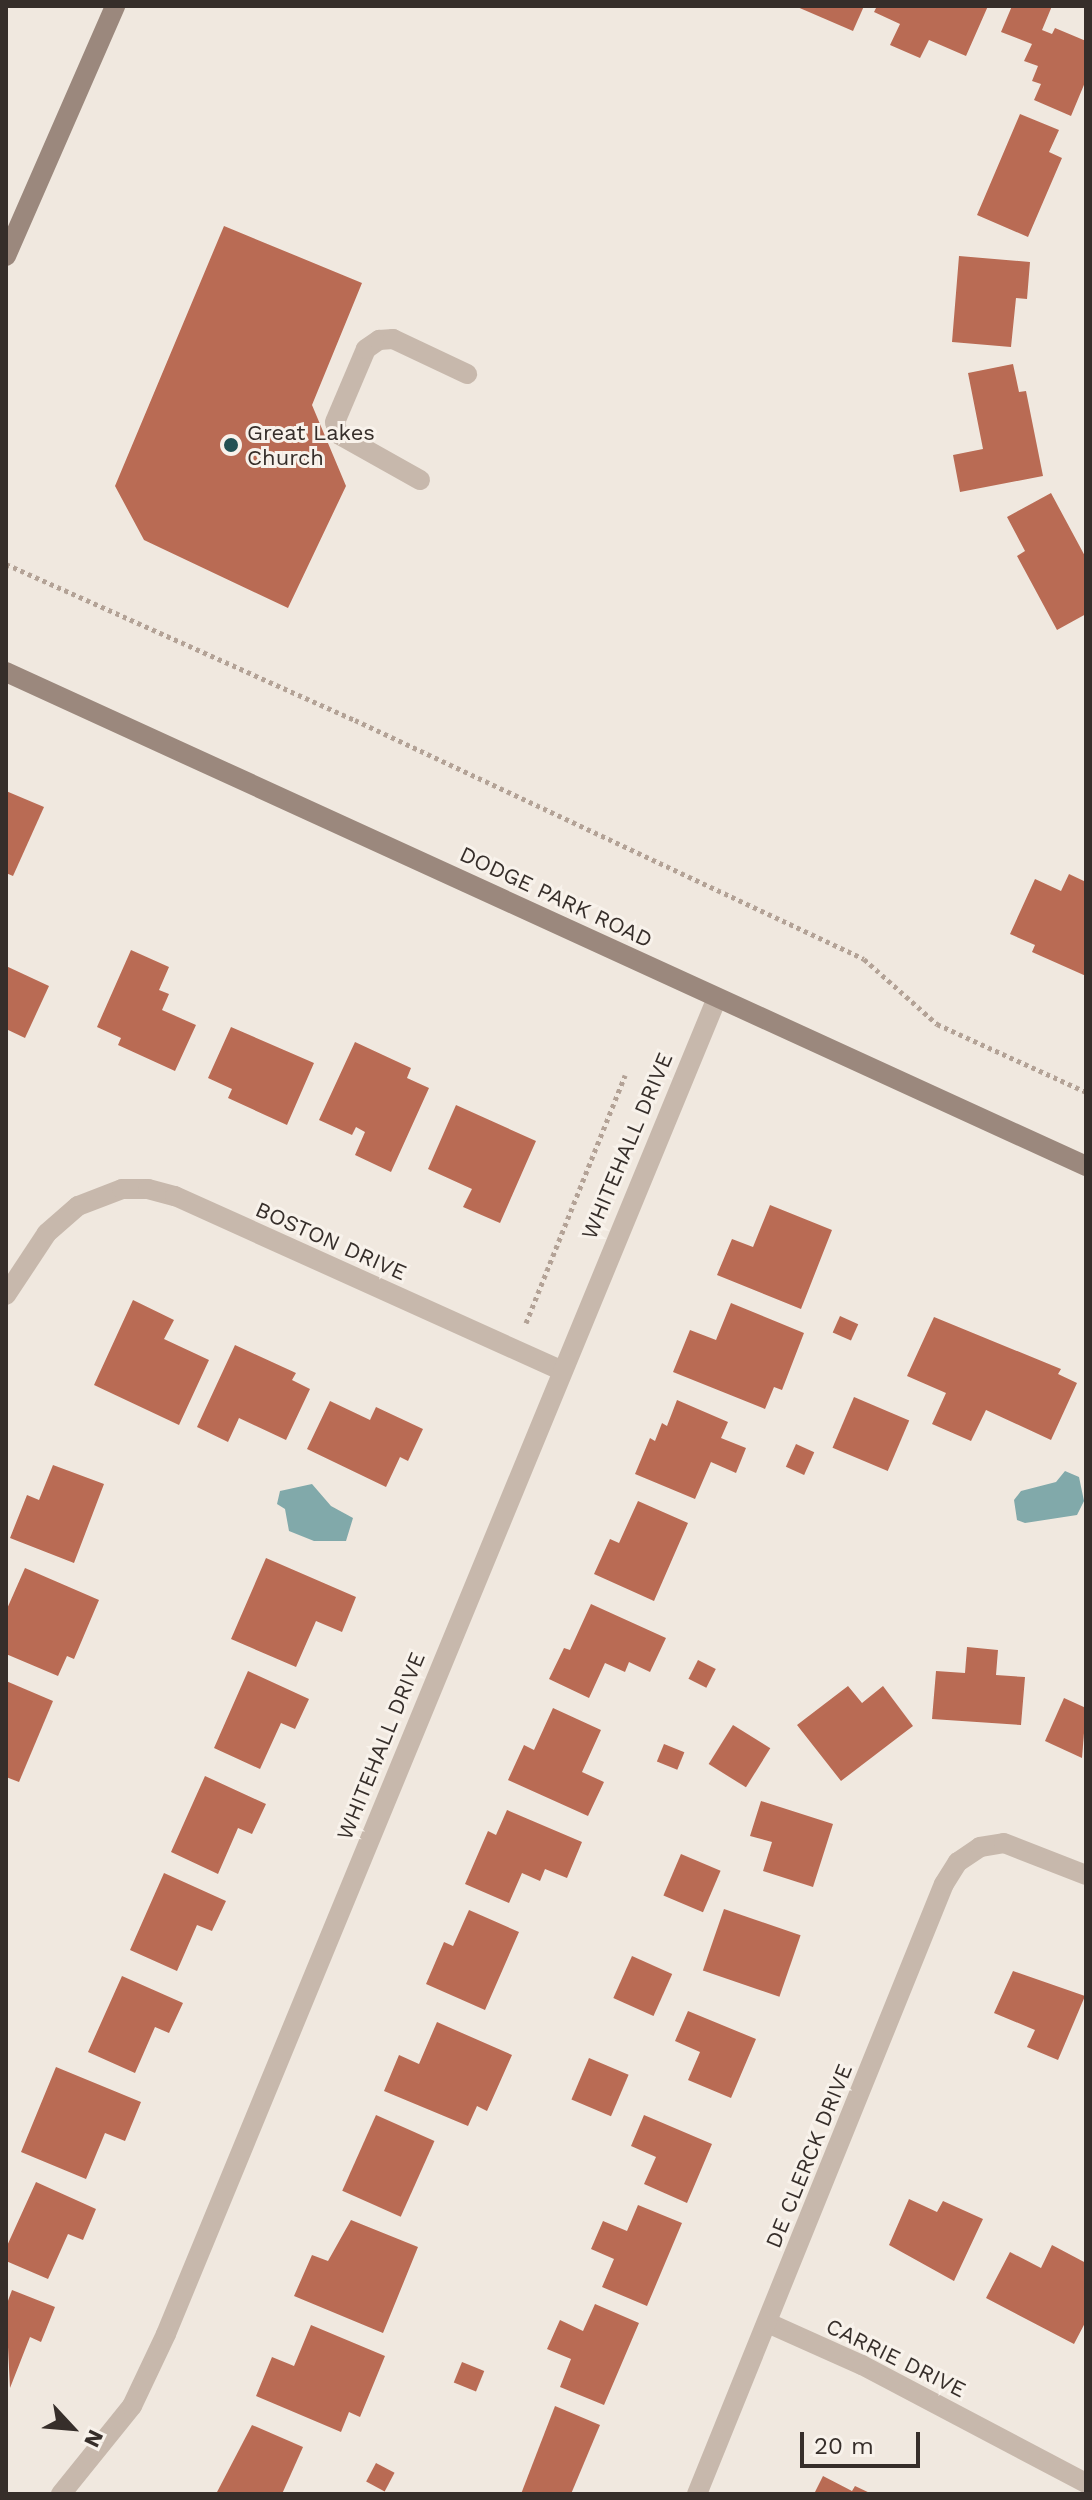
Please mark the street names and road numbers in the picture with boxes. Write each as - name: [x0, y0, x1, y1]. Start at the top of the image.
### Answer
- street label: DODGE PARK ROAD: [455, 841, 657, 953]
- street label: WHITEHALL DRIVE: [576, 1048, 678, 1244]
- street label: BOSTON DRIVE: [251, 1196, 411, 1286]
- street label: WHITEHALL DRIVE: [331, 1648, 431, 1844]
- street label: DE CLERCK DRIVE: [760, 2060, 858, 2252]
- street label: CARRIE DRIVE: [822, 2313, 970, 2403]

